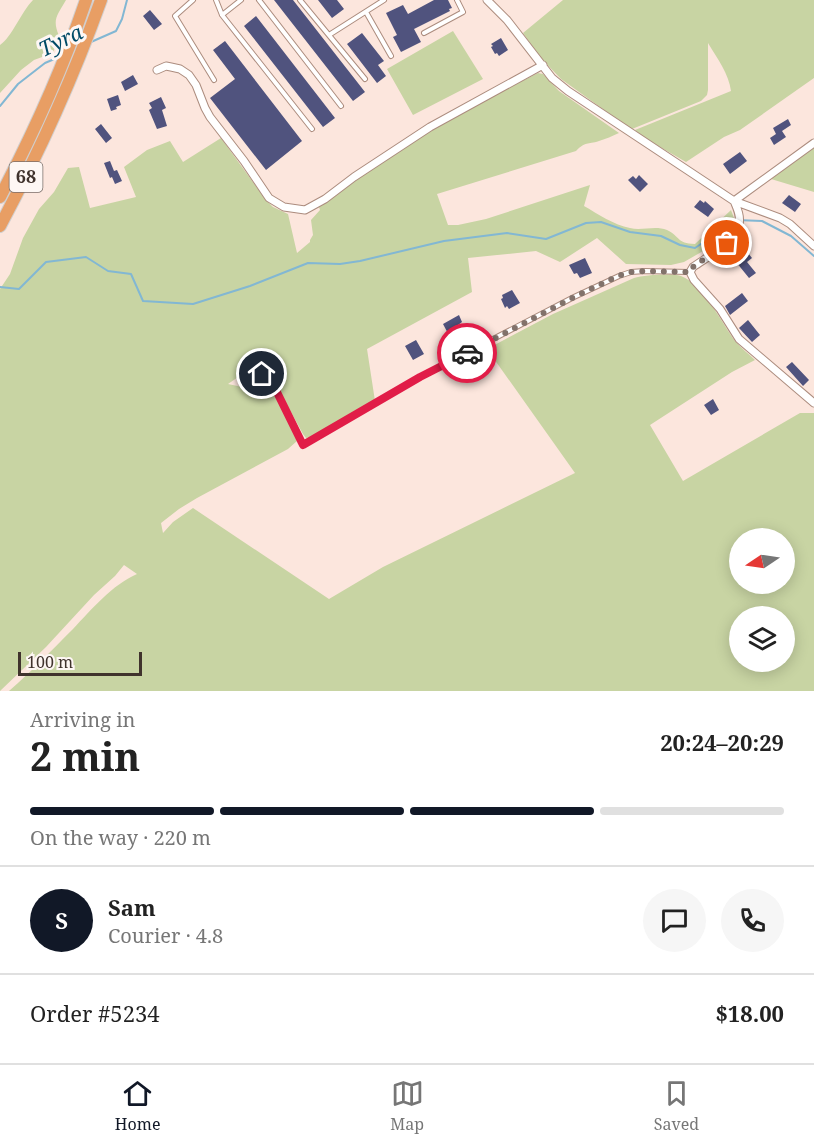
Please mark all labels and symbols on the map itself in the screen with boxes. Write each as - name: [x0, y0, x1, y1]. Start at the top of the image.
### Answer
- water label: Tyra: [34, 17, 88, 63]
- road number: 68: [9, 162, 42, 192]
- pin: [701, 217, 752, 268]
- courier: [437, 323, 497, 383]
- pin: [236, 348, 287, 399]
- north arrow: [729, 528, 795, 594]
- scale bar: [18, 649, 142, 676]

